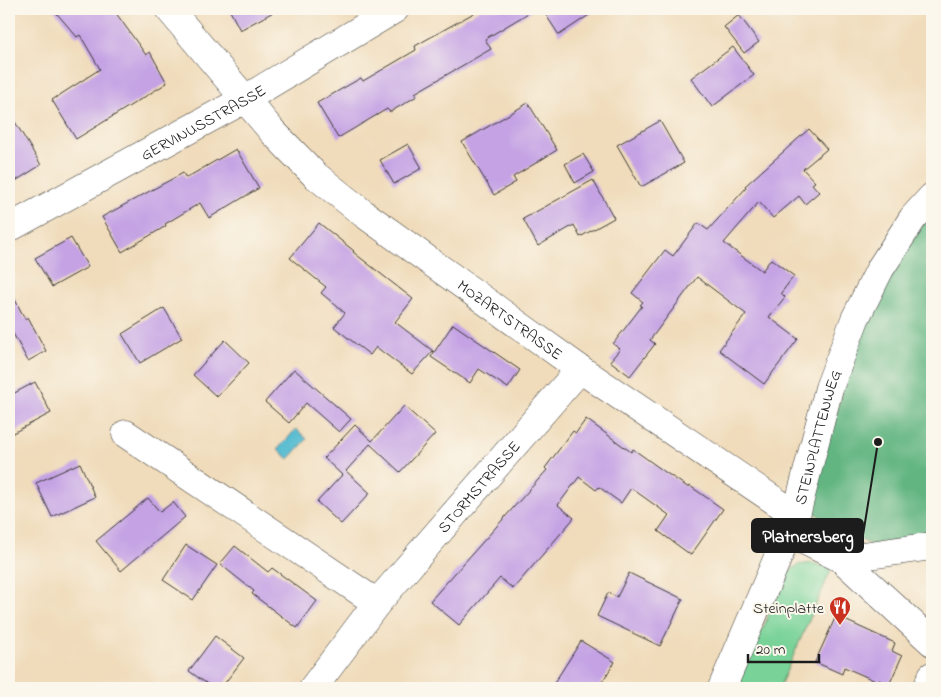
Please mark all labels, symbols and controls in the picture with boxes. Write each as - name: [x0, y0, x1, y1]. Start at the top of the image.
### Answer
- street label: GERVINUSSTRASSE: [137, 79, 271, 168]
- street label: MOZARTSTRASSE: [452, 275, 567, 367]
- street label: STEINPLATTENWEG: [789, 367, 849, 507]
- street label: STORMSTRASSE: [433, 436, 527, 539]
- callout: Platnersberg: [752, 519, 863, 552]
- text: Platnersberg: [762, 525, 854, 552]
- restaurant icon: Steinplatte: [828, 595, 852, 626]
- place label: Steinplatte: [753, 597, 825, 621]
- scale bar: [748, 632, 820, 664]
- text: 20 m: [756, 639, 786, 661]

